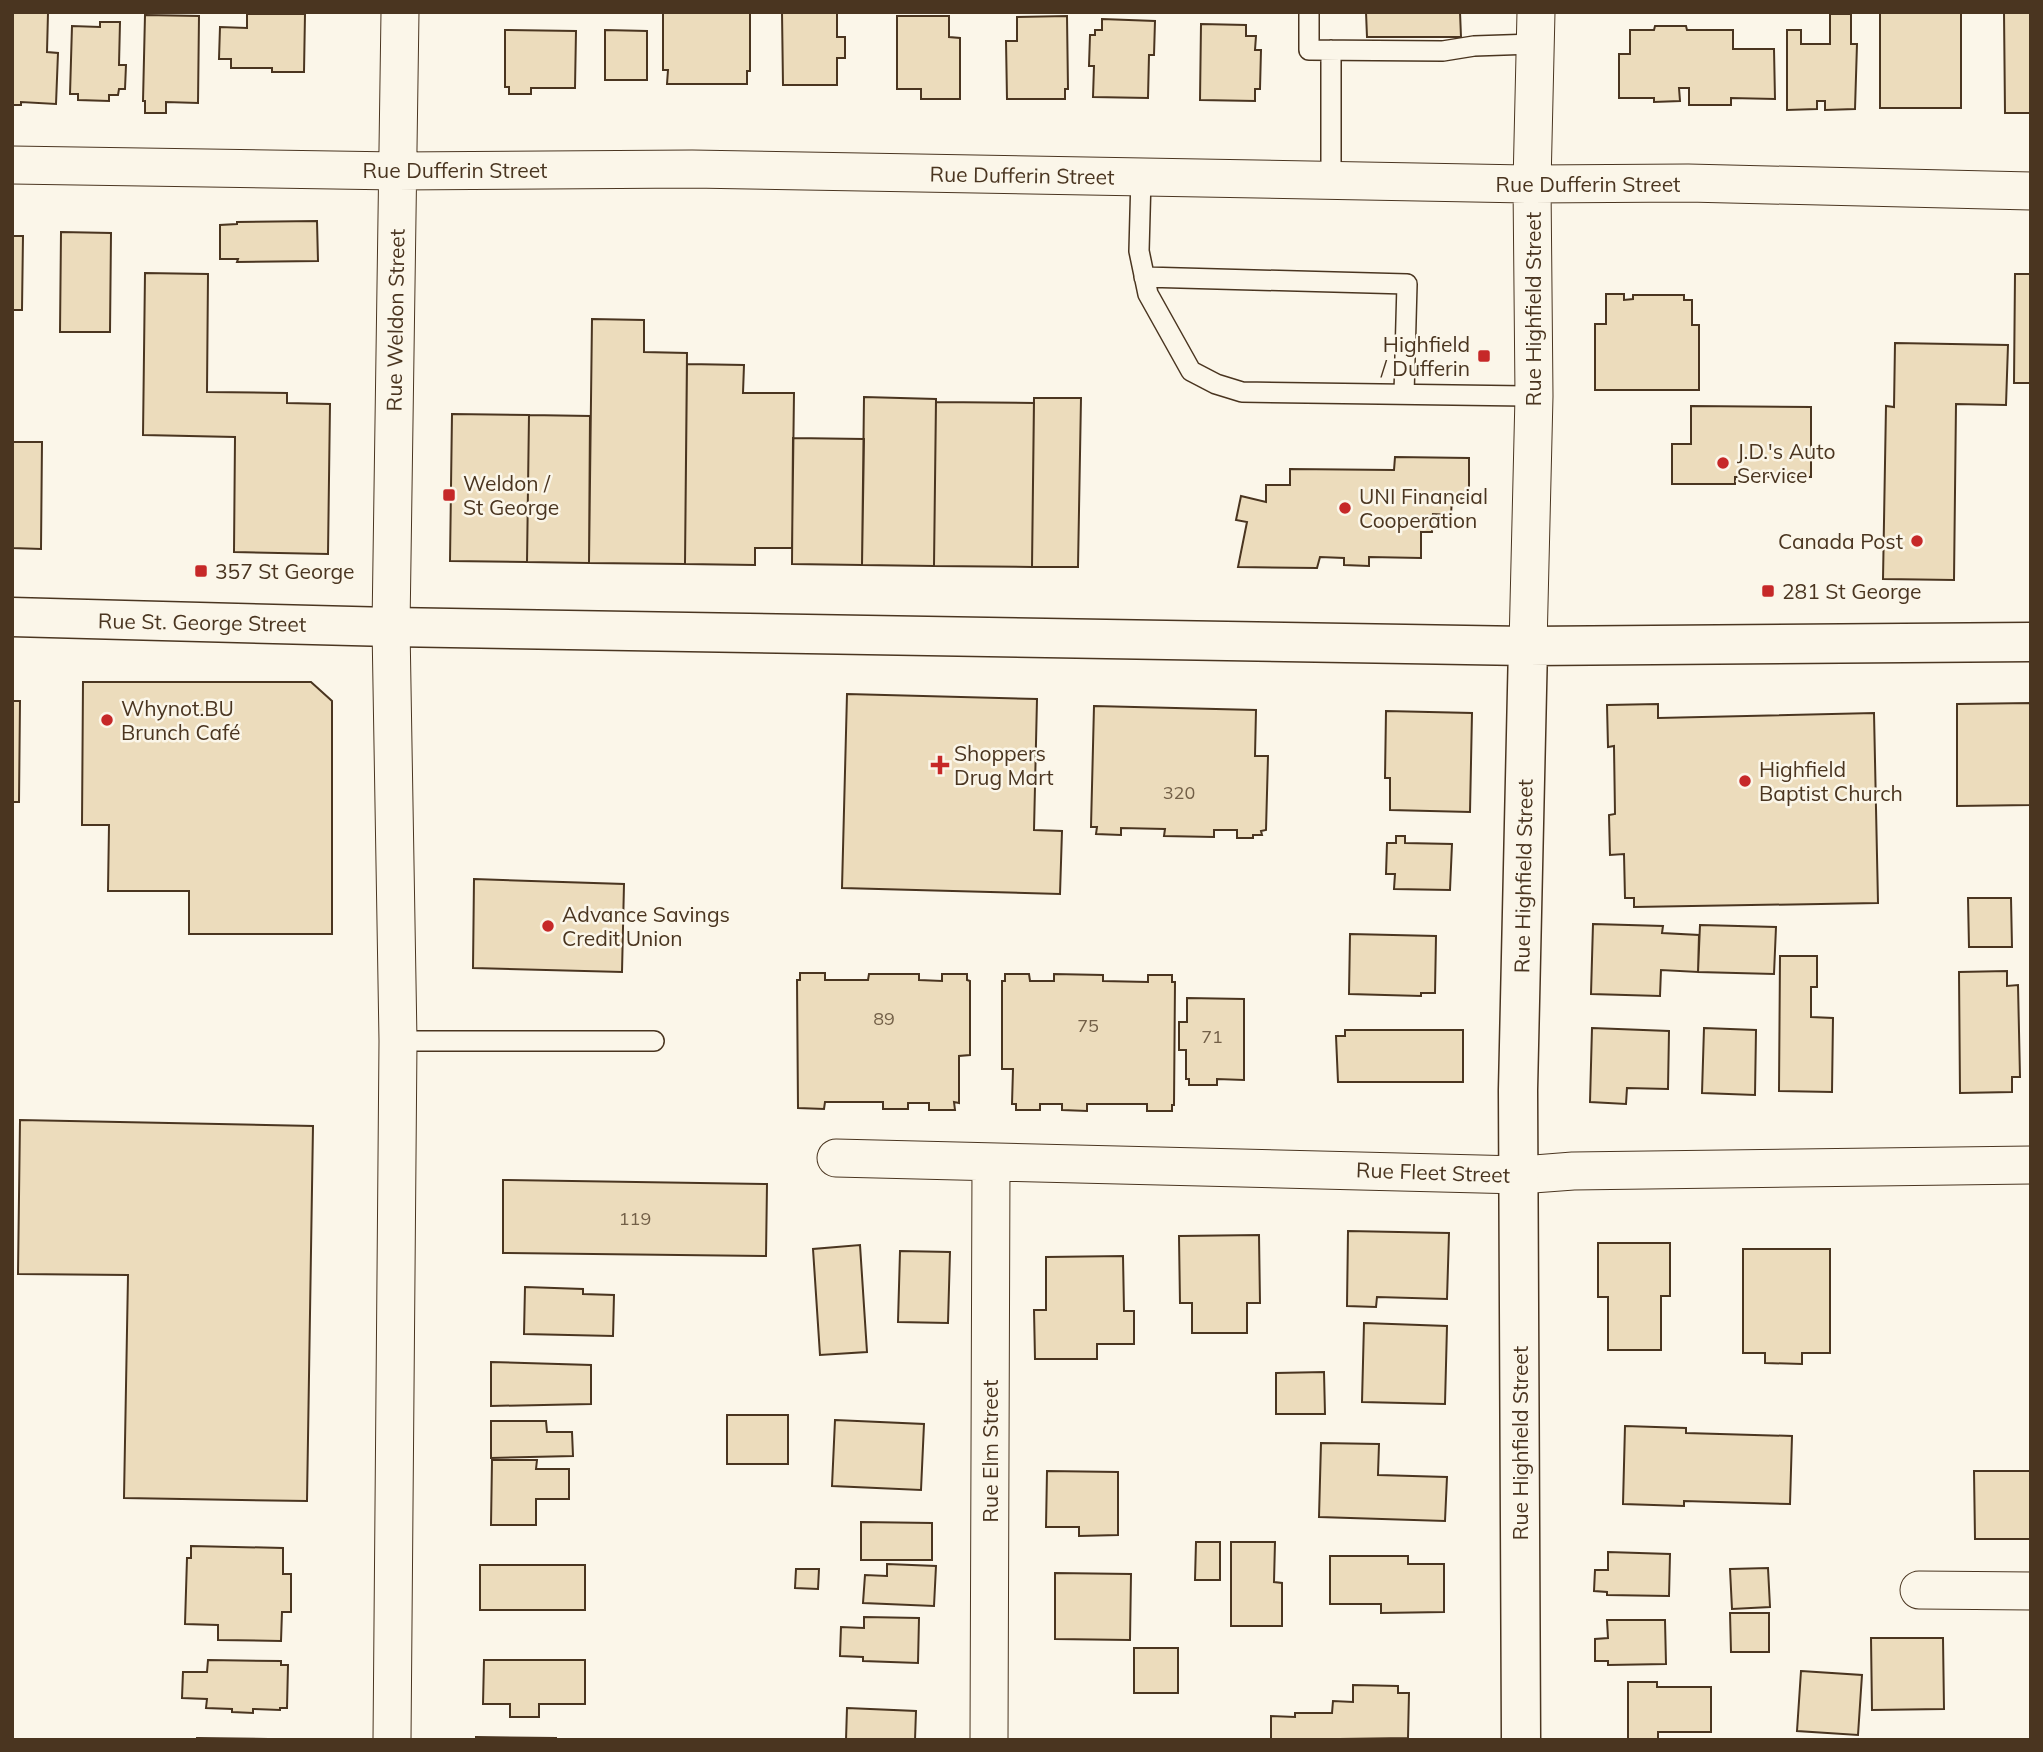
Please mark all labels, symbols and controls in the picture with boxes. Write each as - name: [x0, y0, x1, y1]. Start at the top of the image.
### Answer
- street label: Rue Dufferin Street: [363, 157, 547, 183]
- street label: Rue Dufferin Street: [929, 160, 1115, 190]
- street label: Rue Dufferin Street: [1496, 171, 1680, 197]
- street label: Rue Highfield Street: [1520, 212, 1546, 406]
- street label: Rue Weldon Street: [380, 229, 410, 411]
- place label: Highfield / Dufferin: [1380, 331, 1470, 381]
- marker: Highfield / Dufferin: [1476, 348, 1492, 364]
- place label: J.D.'s Auto Service: [1737, 438, 1835, 488]
- marker: J.D.'s Auto Service: [1715, 455, 1731, 471]
- place label: Weldon / St George: [463, 470, 559, 520]
- place label: UNI Financial Cooperation: [1359, 483, 1488, 533]
- marker: Weldon / St George: [441, 487, 457, 503]
- marker: UNI Financial Cooperation: [1337, 500, 1353, 516]
- place label: Canada Post: [1778, 528, 1903, 554]
- marker: Canada Post: [1909, 533, 1925, 549]
- place label: 357 St George: [215, 558, 355, 584]
- marker: 357 St George: [193, 563, 209, 579]
- place label: 281 St George: [1782, 578, 1922, 604]
- marker: 281 St George: [1760, 583, 1776, 599]
- street label: Rue St. George Street: [98, 607, 306, 637]
- place label: Whynot.BU Brunch Café: [121, 695, 240, 745]
- marker: Whynot.BU Brunch Café: [99, 712, 115, 728]
- place label: Shoppers Drug Mart: [954, 740, 1054, 790]
- place label: Highfield Baptist Church: [1759, 756, 1903, 806]
- marker: Shoppers Drug Mart: [932, 757, 948, 773]
- marker: Highfield Baptist Church: [1737, 773, 1753, 789]
- street label: Rue Highfield Street: [1508, 779, 1538, 973]
- house number: 320: [1163, 781, 1195, 804]
- place label: Advance Savings Credit Union: [562, 901, 730, 951]
- marker: Advance Savings Credit Union: [540, 918, 556, 934]
- house number: 89: [873, 1007, 895, 1030]
- house number: 75: [1077, 1014, 1099, 1037]
- house number: 71: [1201, 1025, 1223, 1048]
- street label: Rue Fleet Street: [1356, 1156, 1510, 1188]
- house number: 119: [619, 1207, 651, 1230]
- street label: Rue Highfield Street: [1507, 1346, 1533, 1540]
- street label: Rue Elm Street: [977, 1380, 1003, 1522]

